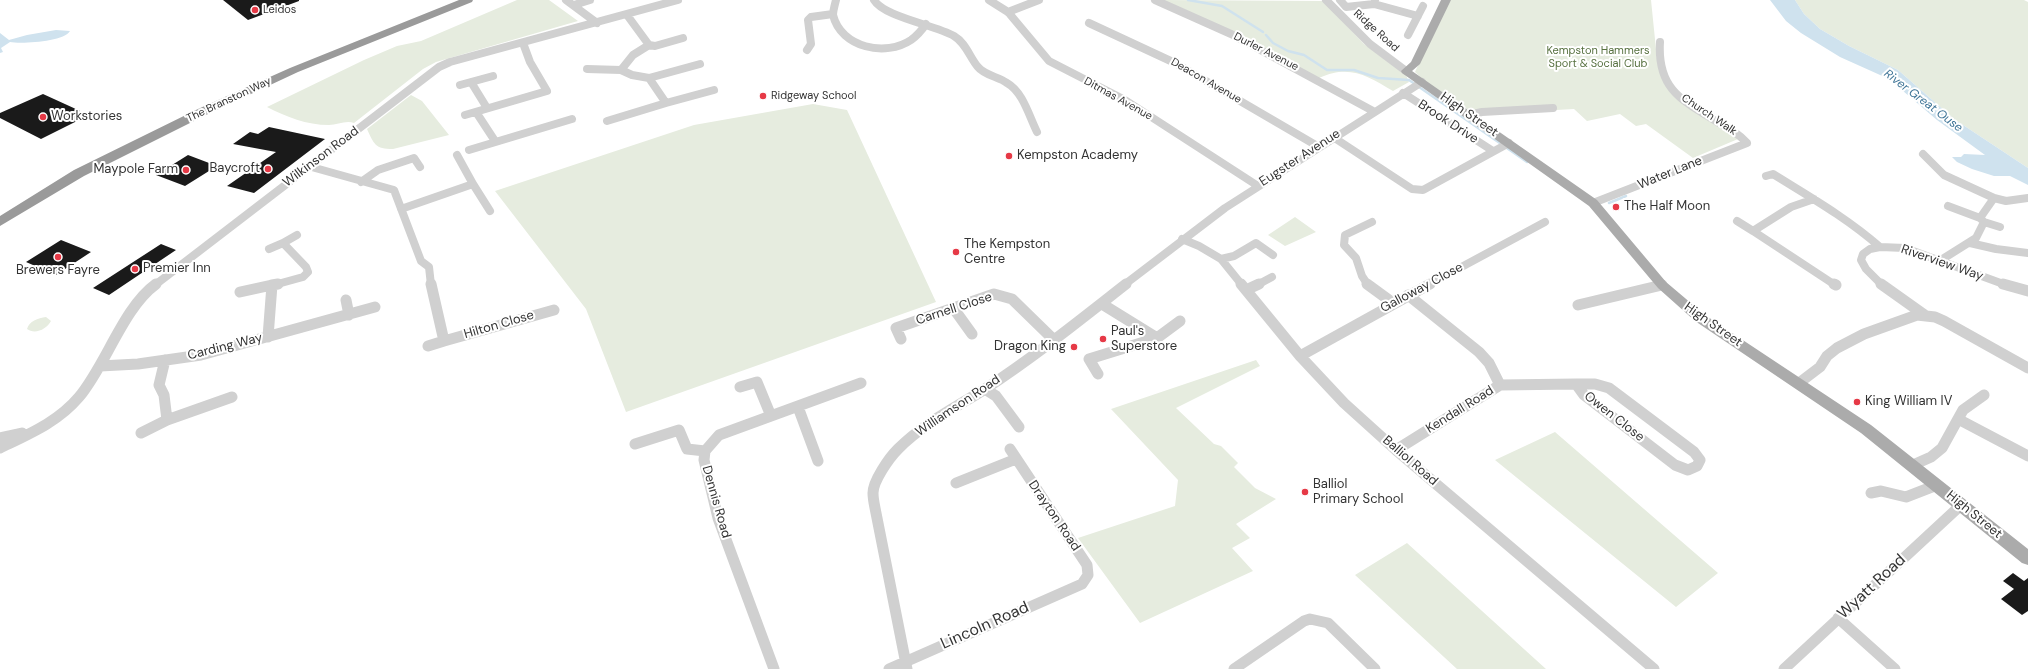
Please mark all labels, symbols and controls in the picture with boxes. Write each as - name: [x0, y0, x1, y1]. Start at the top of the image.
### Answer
- place label: Leidos: [263, 3, 296, 17]
- marker: Leidos: [250, 5, 260, 15]
- street label: Ridge Road: [1350, 7, 1402, 55]
- street label: Durler Avenue: [1231, 30, 1301, 74]
- park label: Kempston Hammers Sport & Social Club: [1546, 44, 1650, 70]
- street label: Deacon Avenue: [1168, 55, 1244, 107]
- water label: River Great Ouse: [1881, 67, 1965, 135]
- street label: The Branston Way: [185, 75, 273, 125]
- street label: Ditmas Avenue: [1082, 75, 1154, 123]
- place label: Ridgeway School: [771, 89, 857, 103]
- street label: High Street: [1437, 89, 1501, 141]
- marker: Ridgeway School: [758, 91, 768, 101]
- street label: Church Walk: [1679, 92, 1739, 138]
- street label: Brook Drive: [1415, 97, 1481, 147]
- place label: Workstories: [51, 109, 122, 125]
- marker: Workstories: [38, 112, 48, 122]
- street label: Wilkinson Road: [280, 123, 362, 191]
- street label: Eugster Avenue: [1257, 126, 1343, 190]
- place label: Kempston Academy: [1017, 148, 1138, 164]
- marker: Kempston Academy: [1004, 151, 1014, 161]
- street label: Water Lane: [1635, 153, 1705, 193]
- place label: Baycroft: [209, 161, 260, 177]
- place label: Maypole Farm: [93, 162, 178, 178]
- marker: Baycroft: [263, 164, 273, 174]
- marker: Maypole Farm: [181, 165, 191, 175]
- place label: The Half Moon: [1624, 199, 1710, 215]
- marker: The Half Moon: [1611, 202, 1621, 212]
- place label: The Kempston Centre: [964, 237, 1050, 268]
- street label: Riverview Way: [1899, 242, 1985, 284]
- marker: The Kempston Centre: [951, 247, 961, 257]
- marker: Brewers Fayre: [53, 252, 63, 262]
- street label: Galloway Close: [1378, 260, 1466, 316]
- place label: Premier Inn: [143, 261, 211, 277]
- place label: Brewers Fayre: [16, 263, 100, 279]
- marker: Premier Inn: [130, 264, 140, 274]
- street label: Carnell Close: [914, 289, 994, 329]
- street label: High Street: [1681, 299, 1745, 351]
- street label: Hilton Close: [462, 308, 536, 342]
- place label: Paul's Superstore: [1111, 324, 1177, 355]
- street label: Carding Way: [186, 330, 264, 364]
- marker: Paul's Superstore: [1098, 334, 1108, 344]
- place label: Dragon King: [994, 339, 1066, 355]
- marker: Dragon King: [1069, 342, 1079, 352]
- street label: Williamson Road: [913, 372, 1003, 440]
- street label: Kendall Road: [1423, 383, 1497, 437]
- street label: Owen Close: [1581, 389, 1647, 445]
- place label: King William IV: [1865, 394, 1952, 410]
- marker: King William IV: [1852, 397, 1862, 407]
- street label: Balliol Road: [1379, 433, 1441, 489]
- street label: Dennis Road: [698, 464, 734, 540]
- place label: Balliol Primary School: [1313, 477, 1403, 508]
- street label: Drayton Road: [1025, 478, 1083, 554]
- marker: Balliol Primary School: [1300, 487, 1310, 497]
- street label: High Street: [1943, 488, 2005, 542]
- street label: Wyatt Road: [1834, 551, 1910, 623]
- street label: Lincoln Road: [938, 598, 1032, 654]

